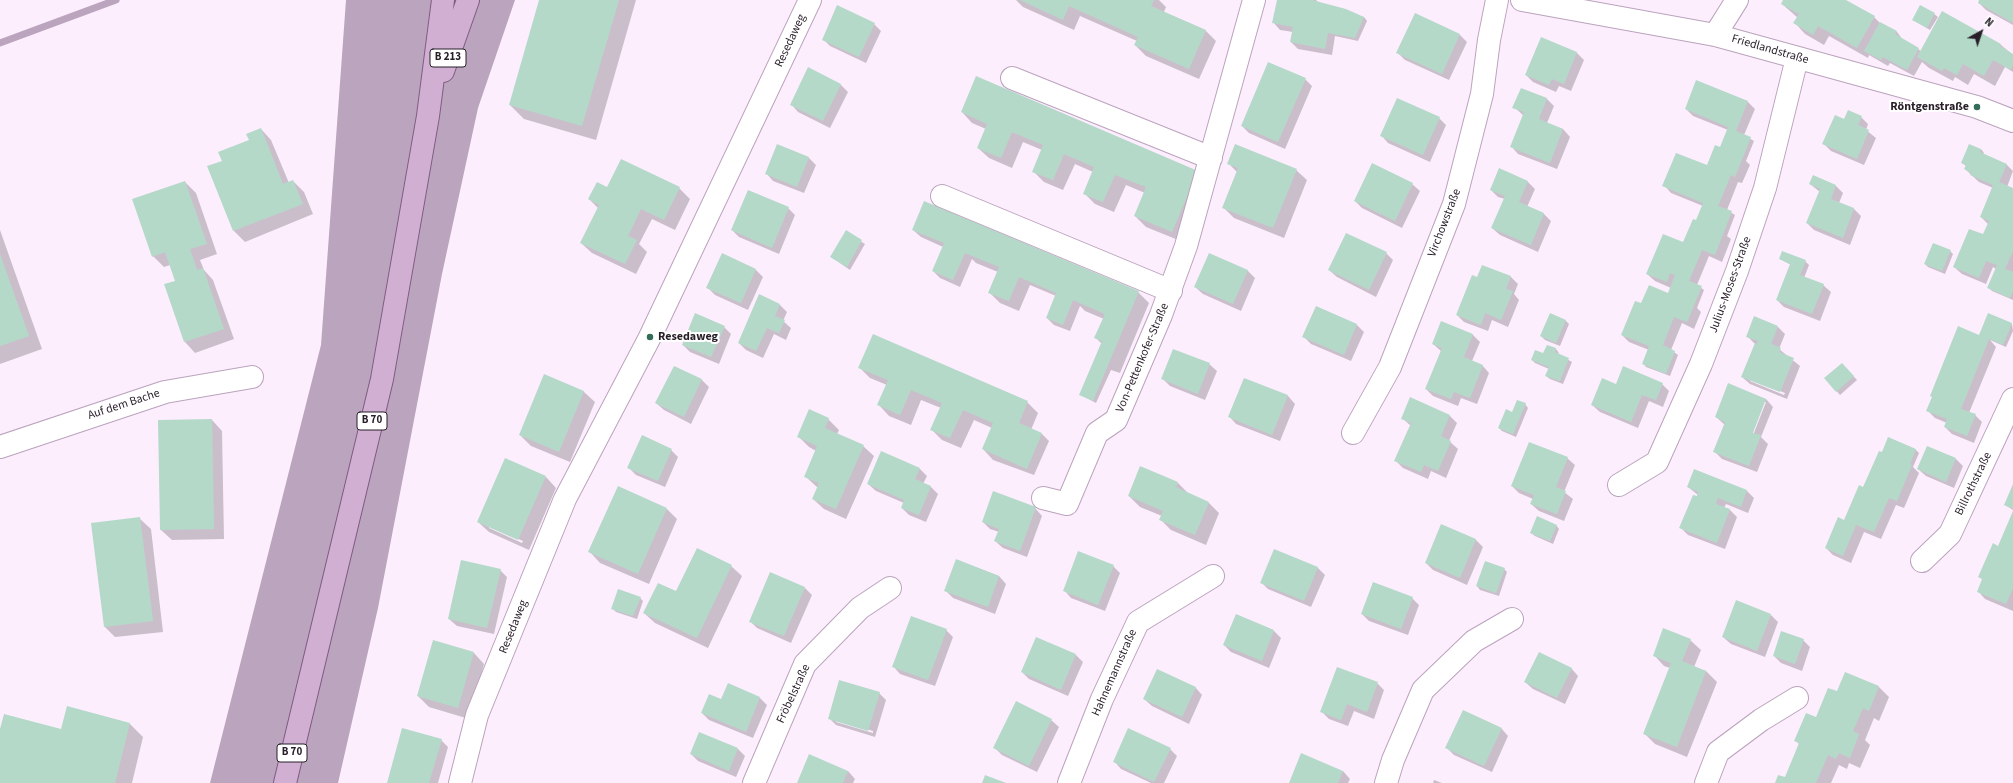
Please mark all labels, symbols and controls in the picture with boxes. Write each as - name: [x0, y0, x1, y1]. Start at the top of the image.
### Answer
- street label: Resedaweg: [772, 12, 810, 70]
- north arrow: [1961, 12, 2001, 52]
- text: N: [1981, 14, 1997, 31]
- street label: Friedlandstraße: [1730, 32, 1810, 68]
- road number: B 213: [430, 49, 466, 67]
- place label: Röntgenstraße: [1890, 100, 1969, 114]
- marker: Röntgenstraße: [1972, 102, 1982, 112]
- street label: Virchowstraße: [1425, 187, 1465, 259]
- street label: Julius-Moses-Straße: [1707, 235, 1755, 335]
- street label: Von-Pettenkofer-Straße: [1113, 301, 1173, 415]
- place label: Resedaweg: [658, 330, 718, 344]
- marker: Resedaweg: [645, 332, 655, 342]
- street label: Auf dem Bache: [86, 387, 162, 423]
- road number: B 70: [357, 412, 387, 430]
- street label: Billrothstraße: [1952, 450, 1996, 518]
- street label: Resedaweg: [497, 598, 531, 656]
- street label: Hahnemannstraße: [1089, 627, 1141, 719]
- street label: Fröbelstraße: [774, 662, 814, 726]
- road number: B 70: [277, 744, 307, 762]

